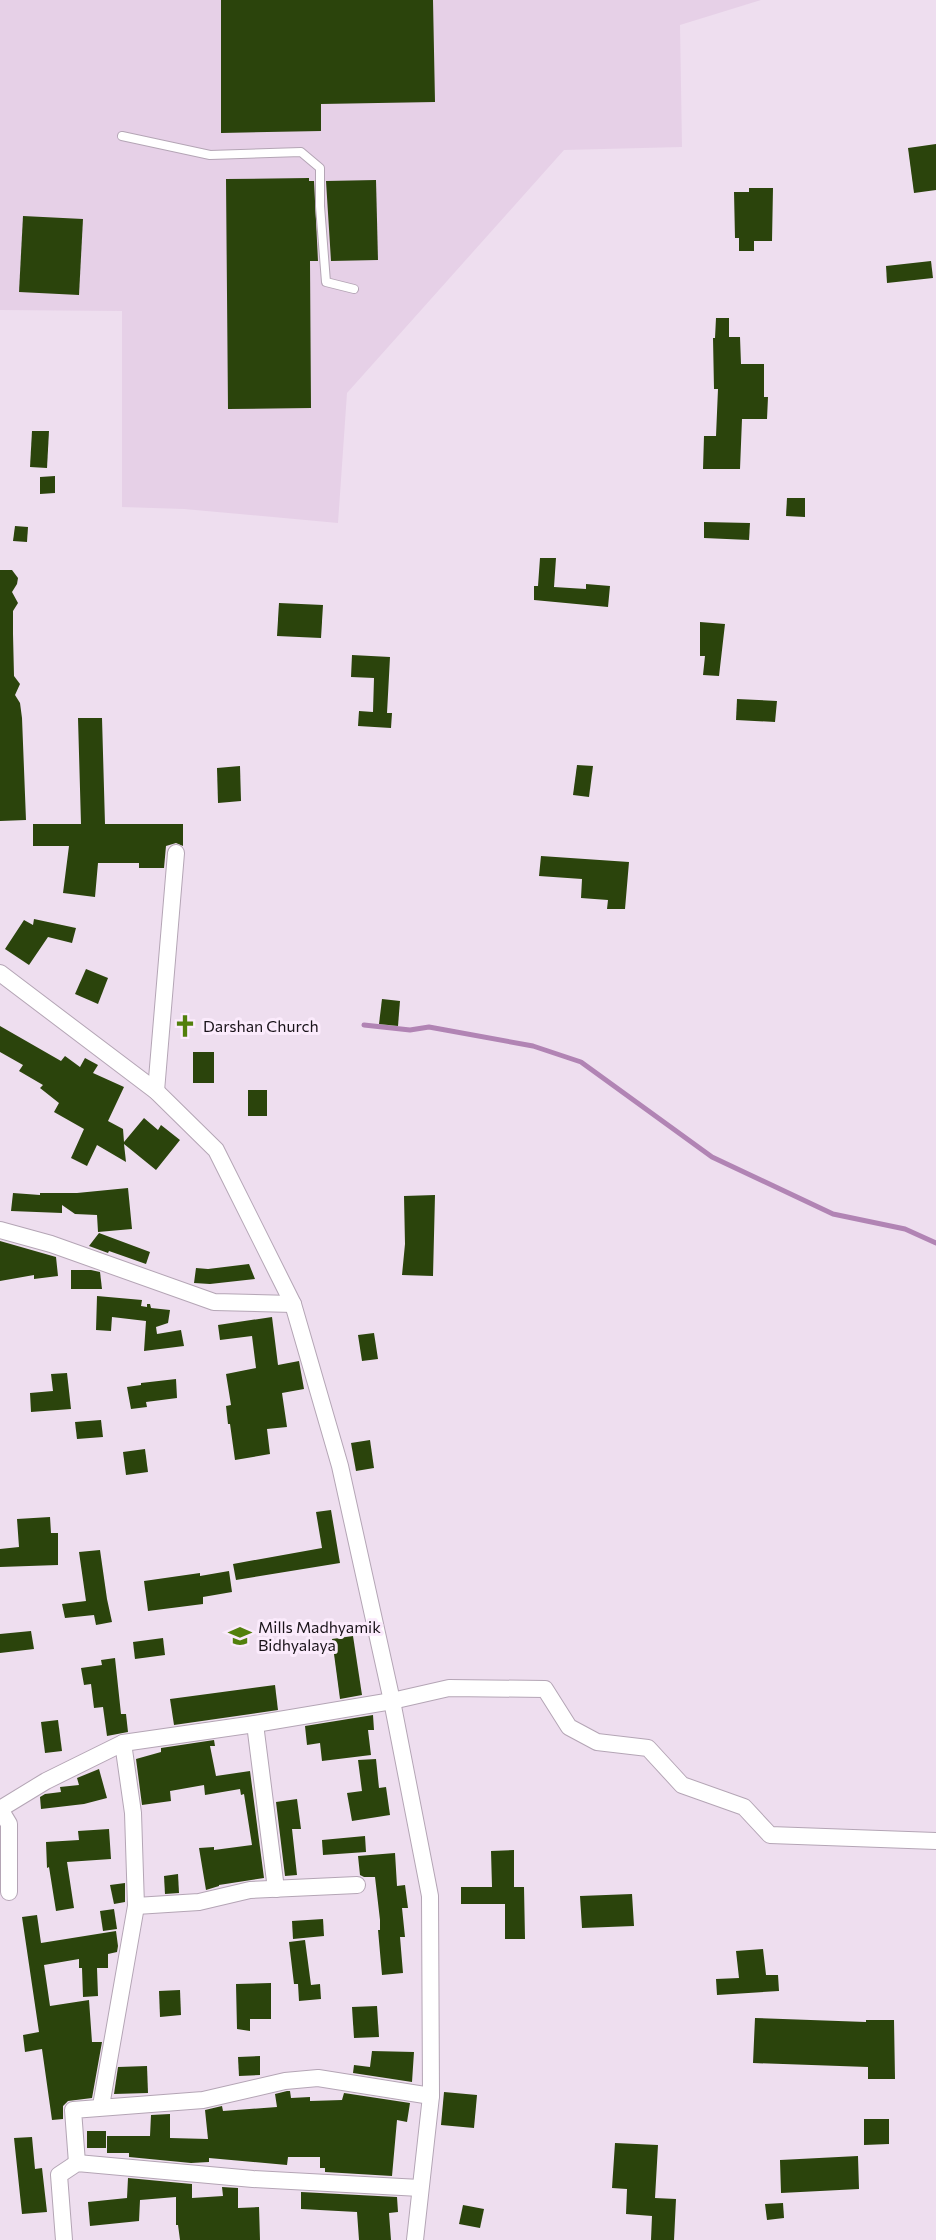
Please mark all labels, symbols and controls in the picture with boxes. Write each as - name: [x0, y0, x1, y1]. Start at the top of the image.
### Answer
- church icon: Darshan Church: [172, 1013, 198, 1039]
- place label: Darshan Church: [203, 1016, 319, 1035]
- place label: Mills Madhyamik Bidhyalaya: [258, 1617, 381, 1654]
- school or university icon: Mills Madhyamik Bidhyalaya: [227, 1623, 253, 1649]

